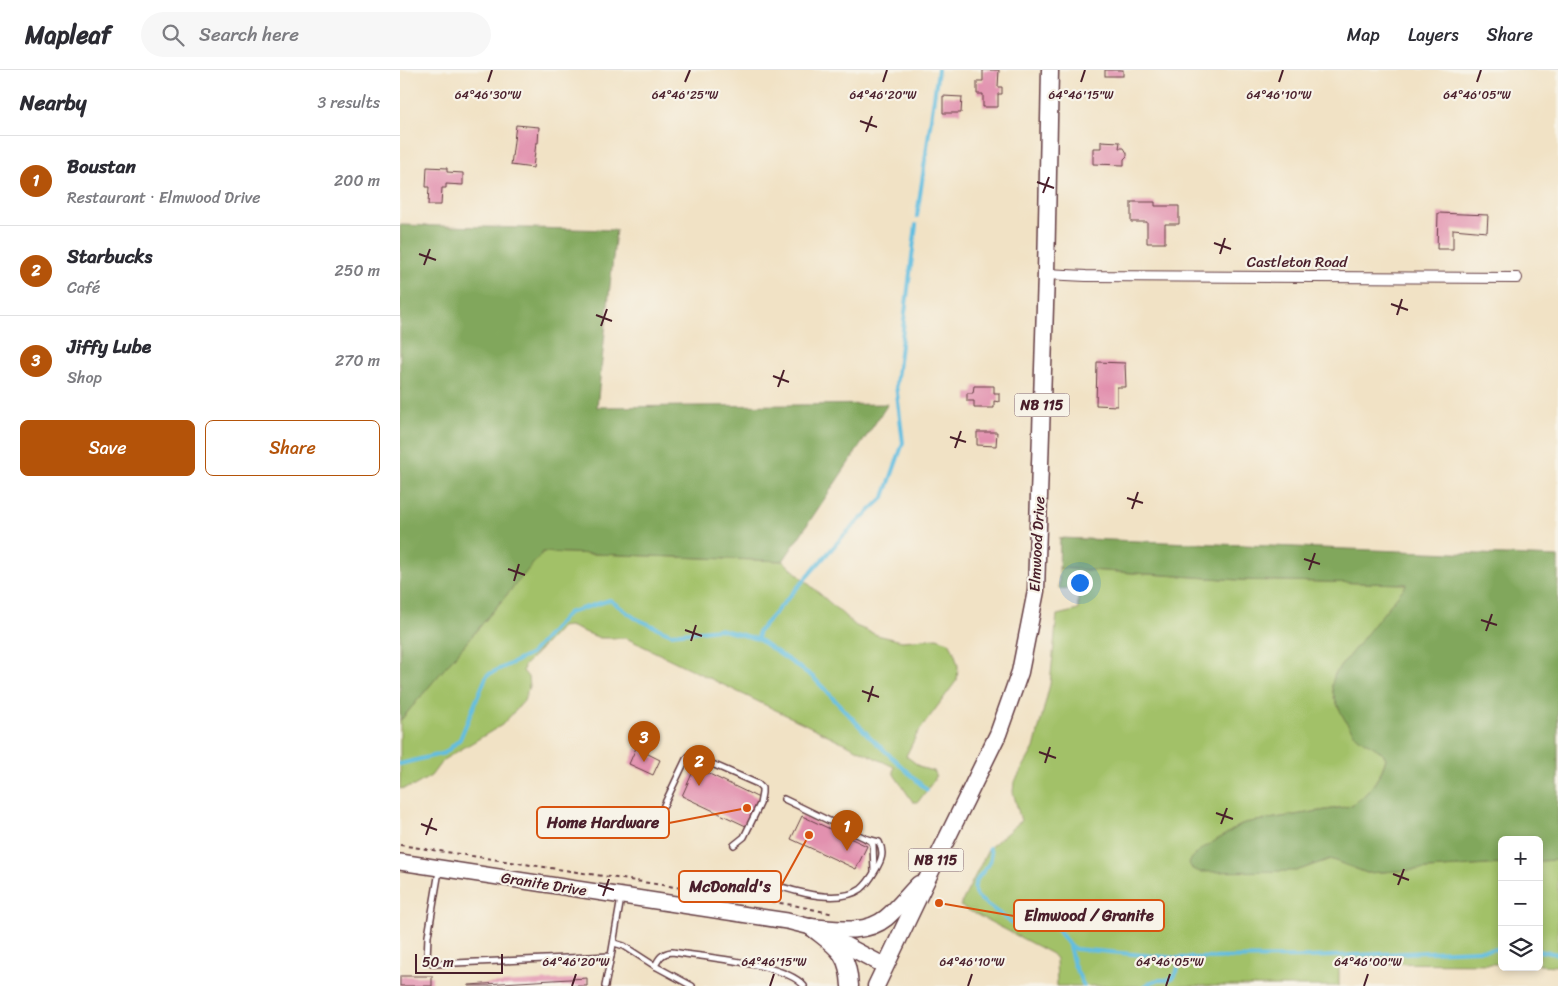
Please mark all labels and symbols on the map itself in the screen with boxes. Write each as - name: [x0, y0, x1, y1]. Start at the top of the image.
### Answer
- text: 64°46'30"W: [455, 84, 522, 106]
- text: 64°46'25"W: [652, 84, 719, 106]
- text: 64°46'20"W: [850, 84, 917, 106]
- text: 64°46'15"W: [1049, 84, 1114, 106]
- text: 64°46'10"W: [1246, 84, 1312, 106]
- text: 64°46'05"W: [1443, 84, 1511, 106]
- street label: Castleton Road: [1247, 249, 1348, 275]
- road number: NB 115: [1014, 394, 1070, 416]
- street label: Elmwood Drive: [1022, 495, 1052, 592]
- your location: [1067, 570, 1093, 596]
- pin: 3: [628, 721, 660, 762]
- pin: 2: [683, 745, 715, 786]
- callout: Home Hardware: [537, 807, 669, 838]
- text: Home Hardware: [546, 808, 660, 837]
- pin: 1: [831, 810, 863, 851]
- road number: NB 115: [908, 848, 964, 872]
- street label: Granite Drive: [499, 864, 589, 904]
- callout: McDonald's: [679, 871, 781, 902]
- text: McDonald's: [688, 872, 772, 901]
- callout: Elmwood / Granite: [1014, 900, 1164, 931]
- text: Elmwood / Granite: [1024, 901, 1154, 930]
- scale bar: [415, 951, 502, 974]
- text: 64°46'20"W: [543, 951, 610, 973]
- text: 64°46'15"W: [742, 951, 807, 973]
- text: 64°46'10"W: [939, 951, 1005, 973]
- text: 64°46'05"W: [1136, 951, 1204, 973]
- text: 64°46'00"W: [1334, 951, 1403, 973]

